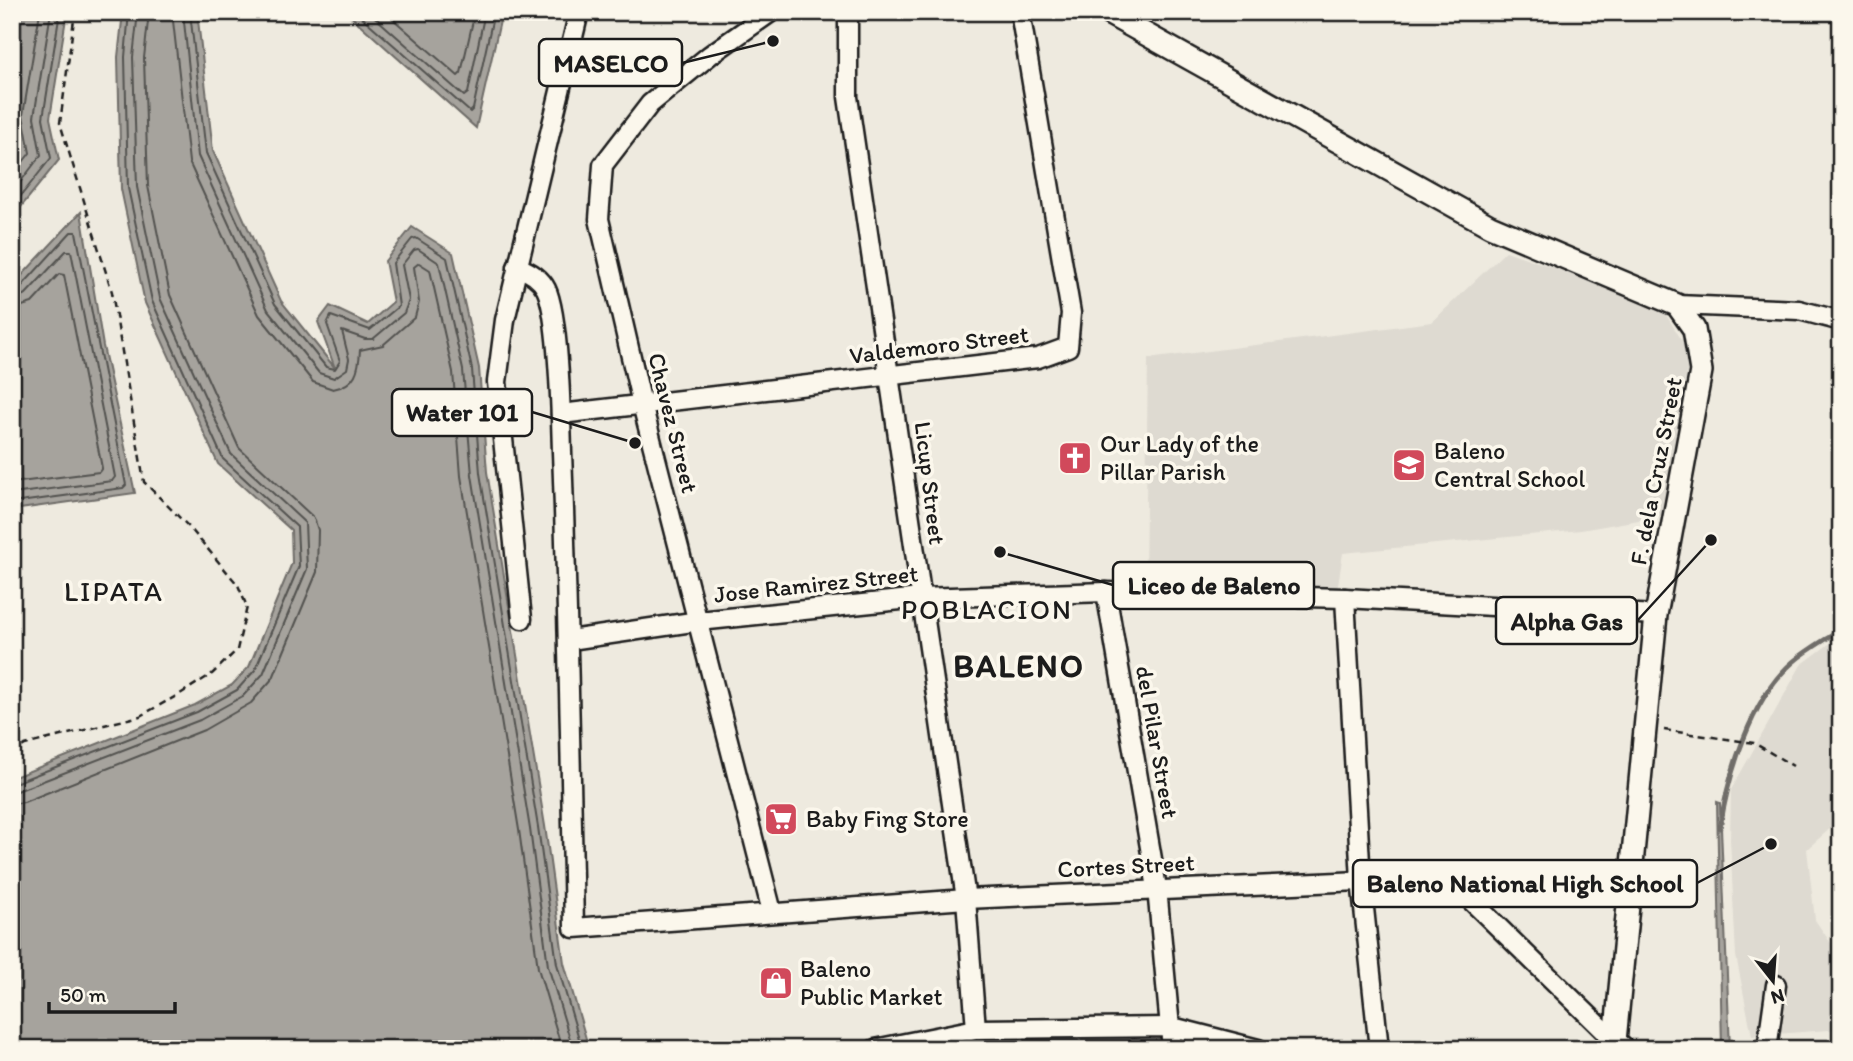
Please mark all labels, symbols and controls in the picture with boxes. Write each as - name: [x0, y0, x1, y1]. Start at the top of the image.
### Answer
- callout: MASELCO: [539, 39, 682, 86]
- text: MASELCO: [554, 47, 668, 79]
- street label: Valdemoro Street: [848, 319, 1030, 370]
- street label: Chavez Street: [642, 350, 705, 496]
- street label: F. dela Cruz Street: [1623, 374, 1688, 567]
- callout: Water 101: [392, 389, 532, 436]
- text: Water 101: [406, 396, 518, 428]
- street label: Licup Street: [909, 420, 952, 546]
- place label: Our Lady of the Pillar Parish: [1100, 429, 1259, 486]
- place label: Baleno Central School: [1434, 436, 1586, 493]
- church icon: Our Lady of the Pillar Parish: [1056, 439, 1094, 477]
- school or university icon: Baleno Central School: [1390, 446, 1428, 484]
- street label: Jose Ramirez Street: [712, 558, 920, 609]
- callout: Liceo de Baleno: [1113, 562, 1314, 609]
- text: Liceo de Baleno: [1128, 569, 1300, 601]
- district label: LIPATA: [64, 574, 164, 608]
- district label: POBLACION: [901, 592, 1073, 626]
- callout: Alpha Gas: [1496, 597, 1637, 644]
- text: Alpha Gas: [1510, 605, 1623, 637]
- district label: BALENO: [953, 647, 1085, 685]
- street label: del Pilar Street: [1130, 663, 1185, 821]
- supermarket icon: Baby Fing Store: [762, 800, 800, 838]
- place label: Baby Fing Store: [806, 804, 969, 833]
- street label: Cortes Street: [1057, 847, 1195, 884]
- callout: Baleno National High School: [1353, 860, 1697, 907]
- text: Baleno National High School: [1366, 867, 1684, 899]
- north arrow: [1738, 946, 1808, 1016]
- place label: Baleno Public Market: [800, 954, 943, 1011]
- shop icon: Baleno Public Market: [757, 964, 795, 1002]
- scale bar: [49, 970, 175, 1014]
- text: 50 m: [60, 982, 107, 1007]
- text: N: [1768, 984, 1787, 1010]

